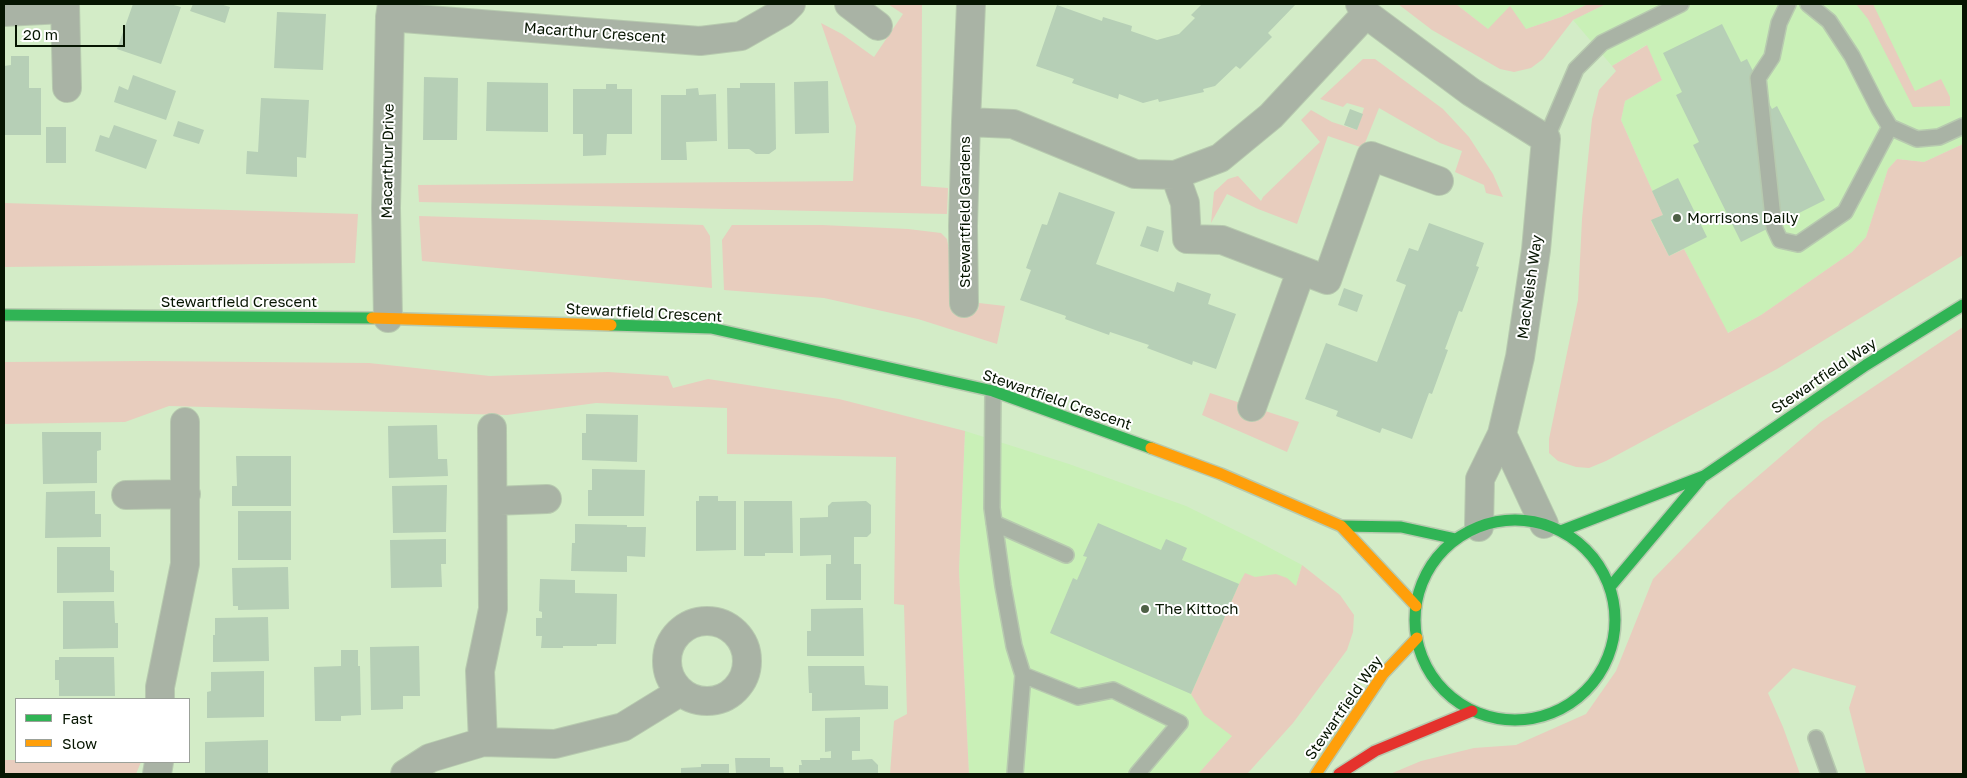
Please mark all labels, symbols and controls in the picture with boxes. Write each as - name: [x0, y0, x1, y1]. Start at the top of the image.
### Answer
- scale bar: [18, 15, 128, 47]
- street label: Macarthur Crescent: [523, 19, 667, 47]
- text: 20 m: [23, 25, 58, 43]
- street label: Macarthur Drive: [378, 103, 398, 219]
- street label: Stewartfield Gardens: [956, 136, 974, 288]
- place label: Morrisons Daily: [1687, 209, 1798, 227]
- marker: Morrisons Daily: [1671, 212, 1683, 224]
- street label: MacNeish Way: [1514, 234, 1546, 340]
- street label: Stewartfield Crescent: [161, 293, 317, 311]
- street label: Stewartfield Crescent: [565, 300, 723, 326]
- street label: Stewartfield Way: [1768, 334, 1880, 418]
- street label: Stewartfield Crescent: [980, 366, 1134, 434]
- place label: The Kittoch: [1155, 600, 1239, 618]
- marker: The Kittoch: [1139, 603, 1151, 615]
- street label: Stewartfield Way: [1301, 653, 1387, 763]
- legend: [15, 698, 190, 763]
- text: Fast: [62, 709, 93, 727]
- text: Slow: [62, 734, 97, 752]

